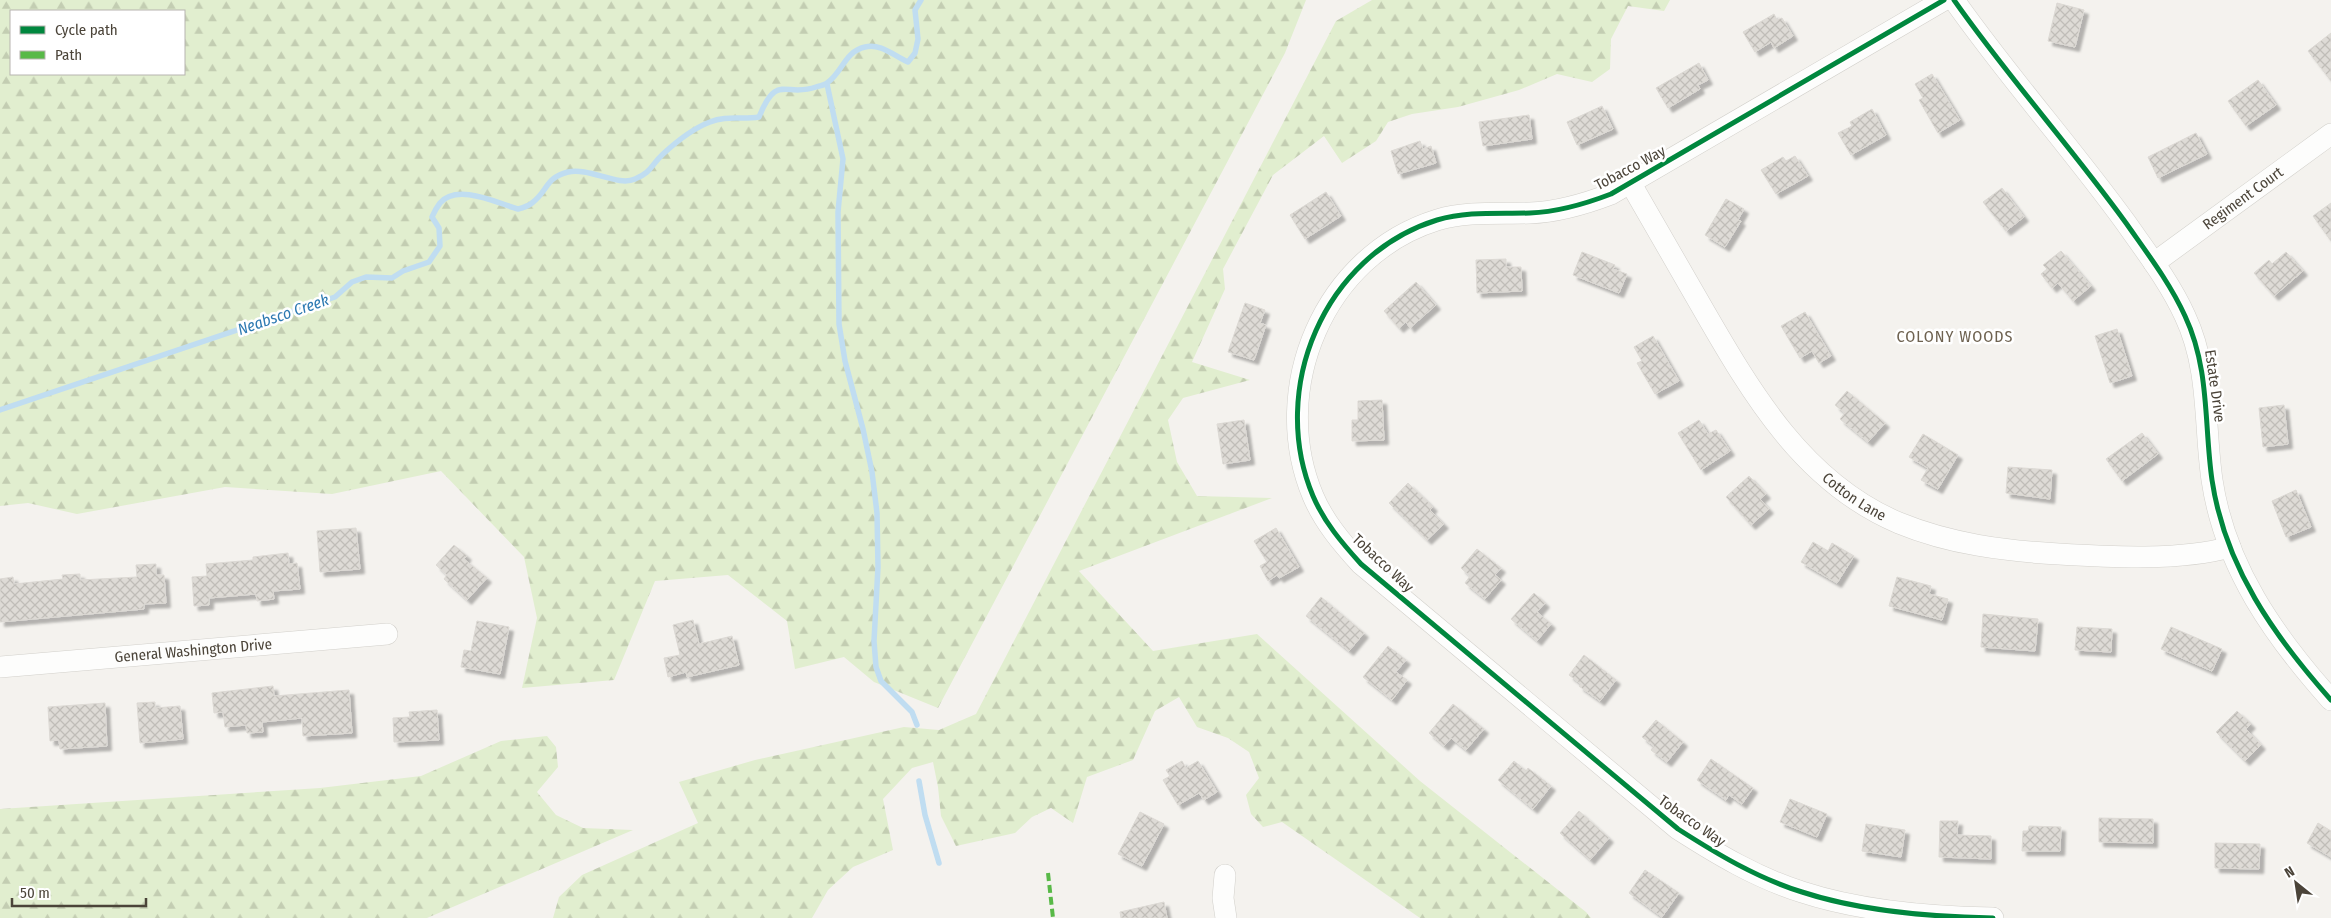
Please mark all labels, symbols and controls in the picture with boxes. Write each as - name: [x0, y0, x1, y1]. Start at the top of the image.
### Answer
- legend: [10, 10, 185, 75]
- text: Cycle path: [55, 21, 118, 39]
- text: Path: [55, 46, 82, 64]
- street label: Tobacco Way: [1592, 142, 1669, 194]
- street label: Regiment Court: [2199, 163, 2287, 233]
- water label: Neabsco Creek: [235, 290, 331, 339]
- district label: COLONY WOODS: [1896, 327, 2014, 346]
- street label: Estate Drive: [2201, 349, 2229, 423]
- street label: Cotton Lane: [1819, 469, 1889, 525]
- street label: Tobacco Way: [1349, 530, 1418, 596]
- street label: General Washington Drive: [114, 635, 273, 666]
- street label: Tobacco Way: [1655, 791, 1729, 851]
- north arrow: [2271, 858, 2321, 908]
- text: N: [2282, 863, 2298, 882]
- scale bar: [12, 876, 146, 908]
- text: 50 m: [20, 884, 50, 902]

